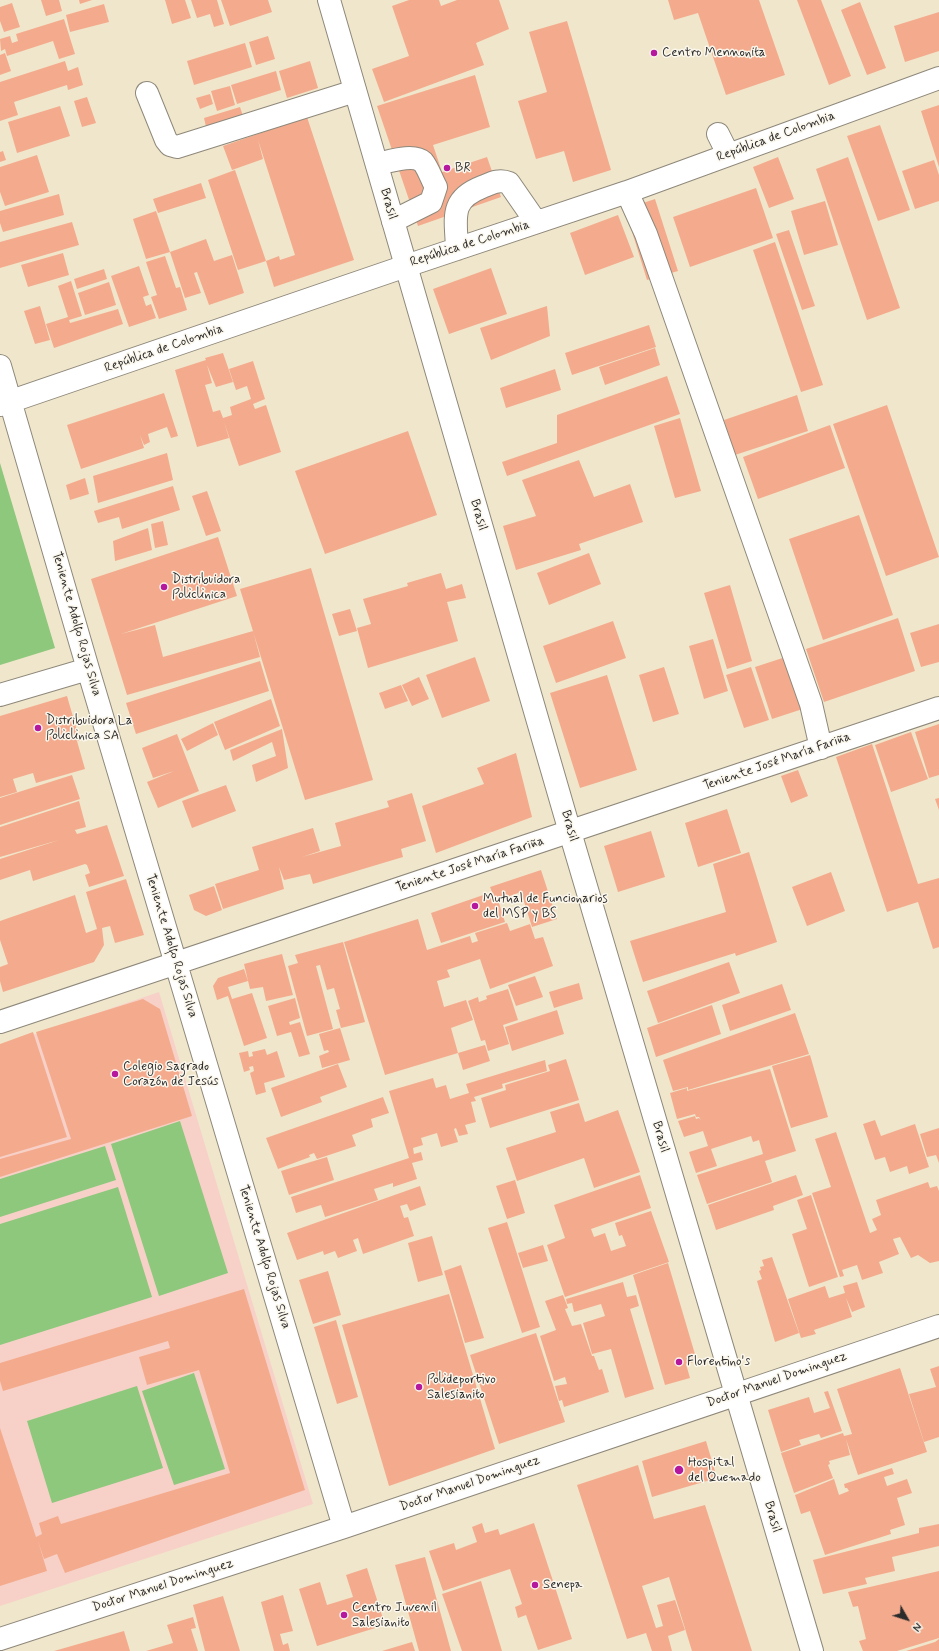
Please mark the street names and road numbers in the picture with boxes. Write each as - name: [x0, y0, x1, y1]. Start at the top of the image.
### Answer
- street label: República de Colombia: [715, 108, 837, 166]
- street label: Brasil: [376, 187, 400, 221]
- street label: República de Colombia: [408, 217, 532, 271]
- street label: República de Colombia: [102, 321, 226, 377]
- street label: Brasil: [466, 498, 490, 532]
- street label: Teniente Adolfo Rojas Silva: [48, 550, 104, 698]
- street label: Teniente José María Fariña: [701, 729, 853, 795]
- street label: Brasil: [557, 809, 581, 843]
- street label: Teniente José María Fariña: [394, 834, 546, 896]
- street label: Teniente Adolfo Rojas Silva: [142, 872, 200, 1020]
- street label: Brasil: [648, 1120, 672, 1154]
- street label: Teniente Adolfo Rojas Silva: [235, 1183, 293, 1331]
- street label: Doctor Manuel Dominguez: [705, 1349, 849, 1411]
- street label: Doctor Manuel Dominguez: [398, 1453, 542, 1515]
- street label: Brasil: [760, 1500, 784, 1534]
- street label: Doctor Manuel Dominguez: [91, 1556, 235, 1616]

